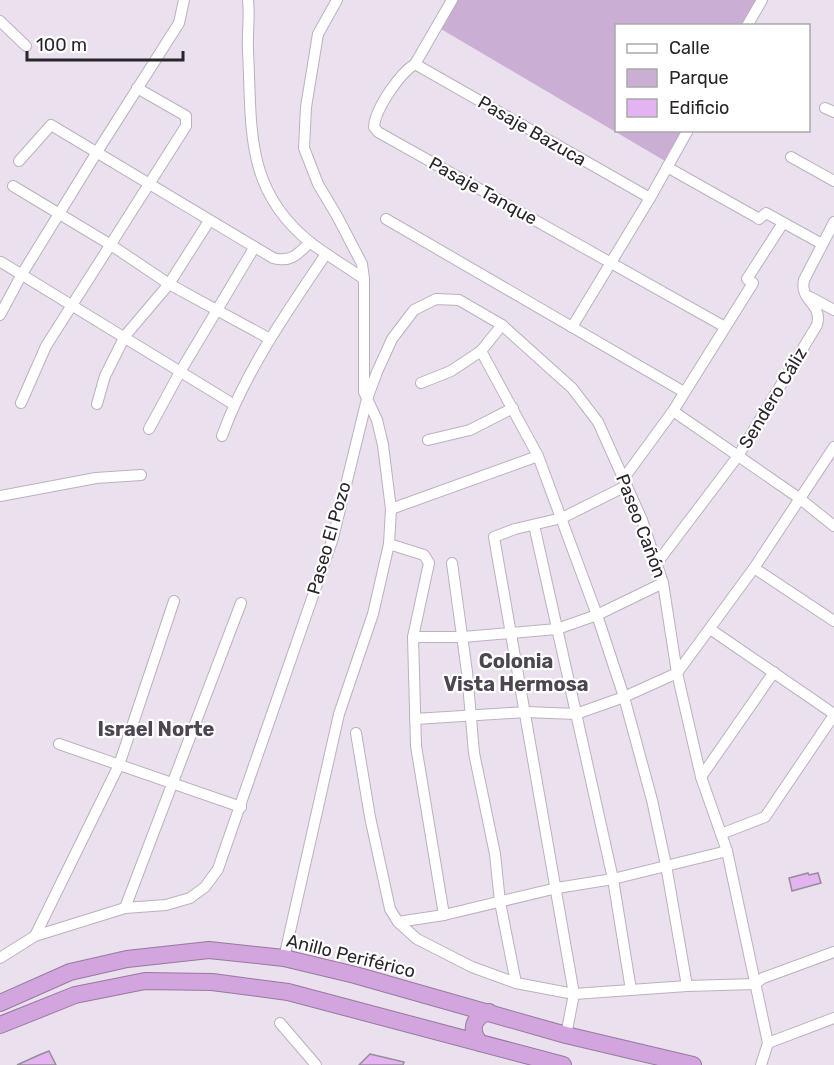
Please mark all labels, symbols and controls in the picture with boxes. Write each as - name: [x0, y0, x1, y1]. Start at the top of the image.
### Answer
- scale bar: [27, 24, 183, 62]
- legend: [615, 24, 810, 132]
- text: 100 m: [36, 34, 87, 56]
- text: Calle: [669, 37, 710, 59]
- text: Parque: [669, 67, 729, 89]
- street label: Pasaje Bazuca: [474, 91, 590, 171]
- text: Edificio: [669, 97, 729, 119]
- street label: Pasaje Tanque: [425, 152, 541, 230]
- street label: Sendero Cáliz: [734, 343, 812, 453]
- street label: Paseo Cañón: [611, 471, 671, 581]
- street label: Paseo El Pozo: [302, 479, 356, 597]
- district label: Colonia Vista Hermosa: [443, 649, 589, 696]
- district label: Israel Norte: [97, 717, 215, 741]
- street label: Anillo Periférico: [284, 929, 418, 983]

